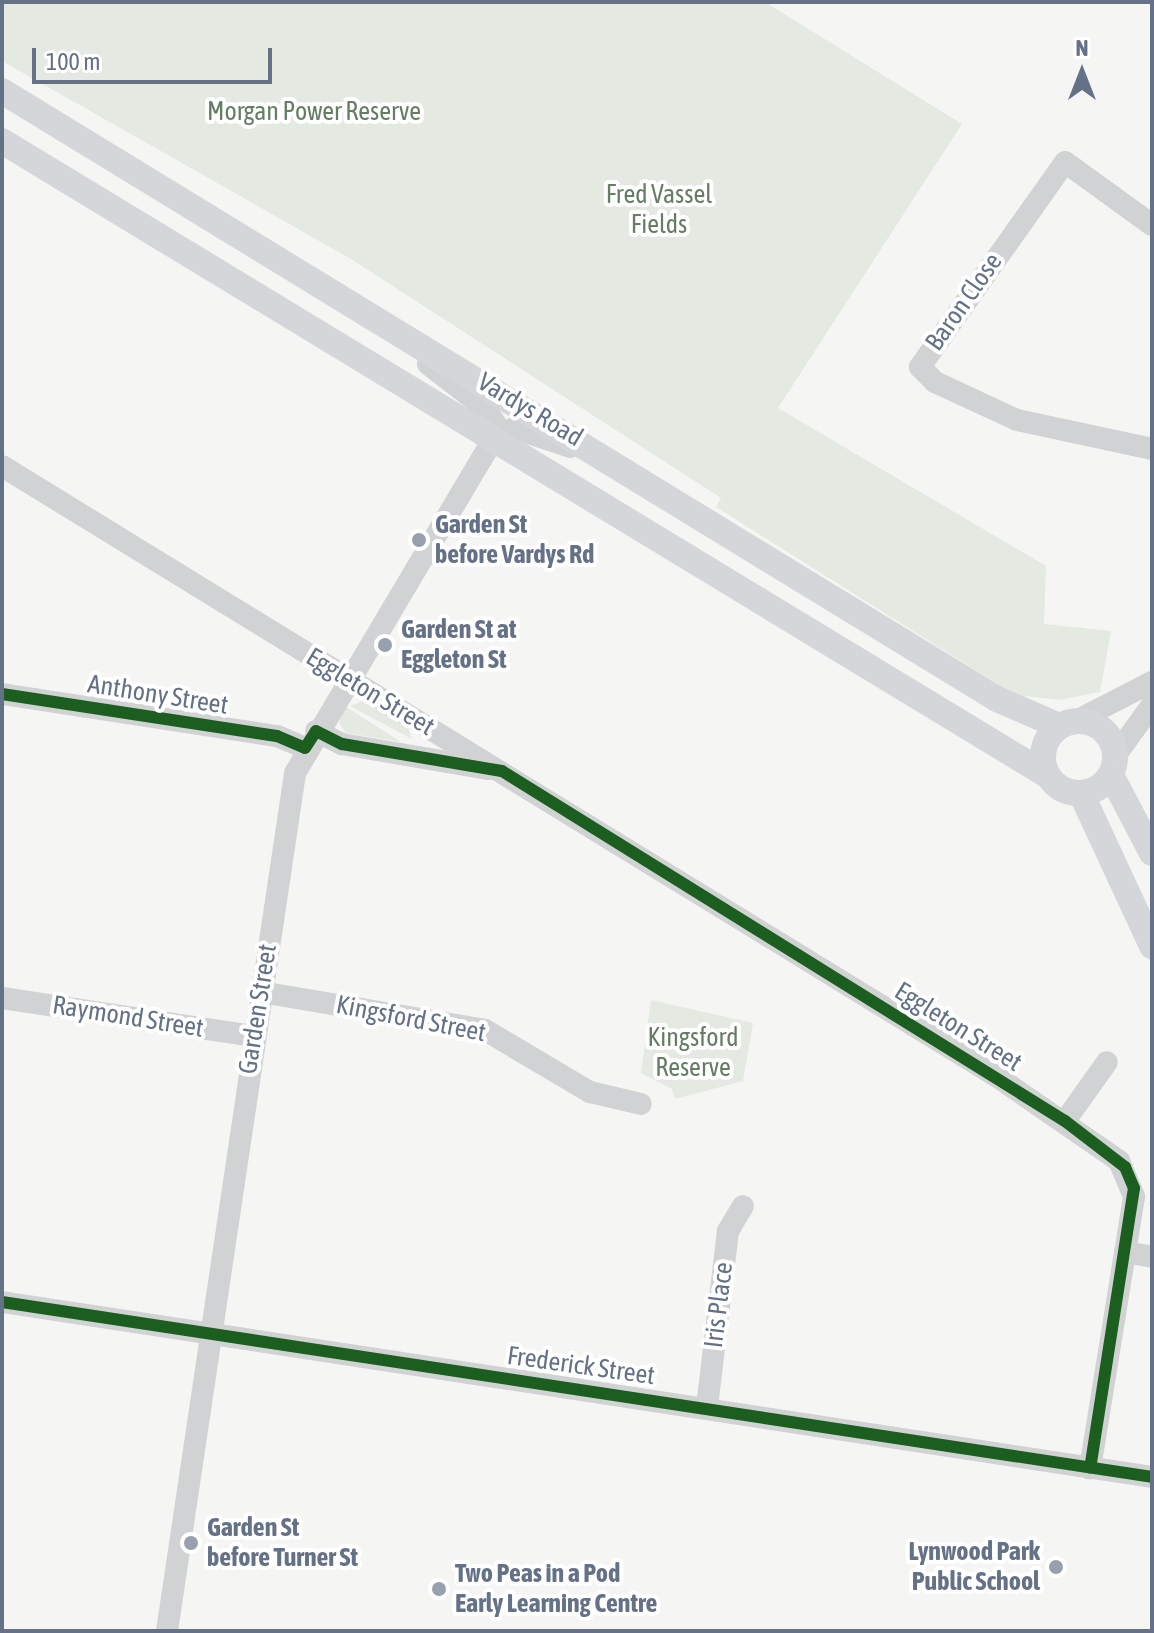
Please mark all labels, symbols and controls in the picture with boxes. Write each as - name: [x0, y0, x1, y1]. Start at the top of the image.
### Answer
- scale bar: [36, 32, 276, 82]
- north arrow: [1042, 32, 1122, 112]
- text: N: [1076, 35, 1088, 61]
- text: 100 m: [46, 48, 100, 75]
- park label: Morgan Power Reserve: [207, 96, 421, 128]
- park label: Fred Vassel Fields: [606, 179, 712, 240]
- street label: Baron Close: [919, 247, 1009, 357]
- street label: Vardys Road: [472, 366, 588, 454]
- place label: Garden St before Vardys Rd: [435, 509, 594, 570]
- marker: Garden St before Vardys Rd: [410, 531, 428, 549]
- place label: Garden St at Eggleton St: [401, 614, 516, 676]
- marker: Garden St at Eggleton St: [376, 636, 394, 654]
- street label: Eggleton Street: [300, 642, 440, 742]
- street label: Anthony Street: [86, 669, 230, 721]
- street label: Garden Street: [232, 942, 284, 1076]
- street label: Eggleton Street: [889, 976, 1027, 1078]
- street label: Kingsford Street: [334, 989, 488, 1049]
- street label: Raymond Street: [50, 990, 206, 1044]
- park label: Kingsford Reserve: [647, 1022, 739, 1084]
- street label: Iris Place: [698, 1260, 740, 1350]
- street label: Frederick Street: [505, 1340, 657, 1392]
- place label: Garden St before Turner St: [207, 1512, 358, 1574]
- marker: Garden St before Turner St: [182, 1534, 200, 1552]
- place label: Lynwood Park Public School: [908, 1536, 1040, 1598]
- place label: Two Peas in a Pod Early Learning Centre: [455, 1558, 657, 1620]
- marker: Lynwood Park Public School: [1047, 1558, 1065, 1576]
- marker: Two Peas in a Pod Early Learning Centre: [430, 1580, 448, 1598]

